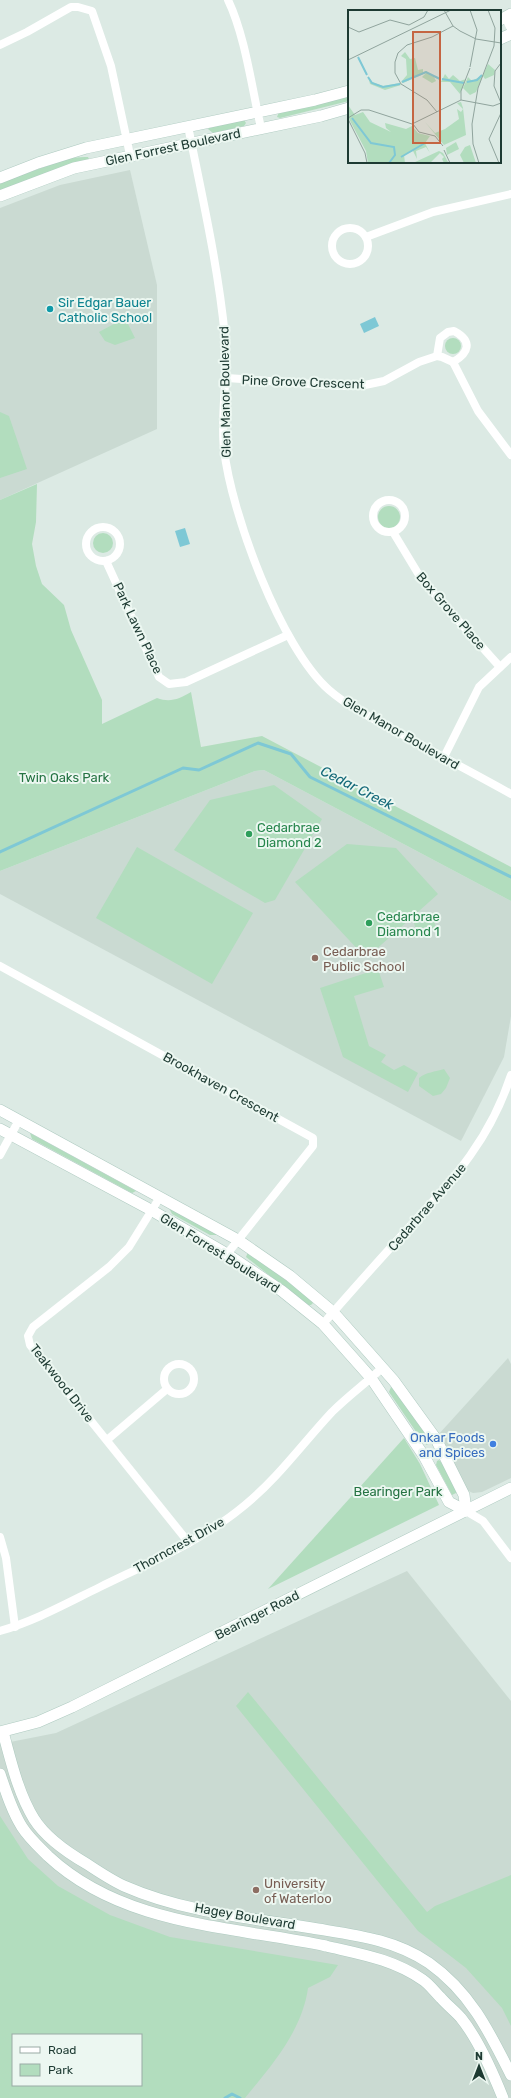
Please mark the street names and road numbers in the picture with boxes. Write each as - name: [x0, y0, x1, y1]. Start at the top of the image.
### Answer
- street label: Glen Forrest Boulevard: [104, 125, 242, 169]
- street label: Glen Manor Boulevard: [216, 326, 234, 458]
- street label: Pine Grove Crescent: [241, 372, 365, 392]
- street label: Box Grove Place: [413, 569, 489, 653]
- street label: Park Lawn Place: [110, 580, 166, 676]
- street label: Glen Manor Boulevard: [340, 694, 462, 772]
- street label: Brookhaven Crescent: [160, 1049, 282, 1125]
- street label: Cedarbrae Avenue: [385, 1160, 469, 1254]
- street label: Glen Forrest Boulevard: [157, 1210, 283, 1296]
- street label: Teakwood Drive: [27, 1341, 97, 1425]
- street label: Thorncrest Drive: [131, 1514, 227, 1576]
- street label: Bearinger Road: [212, 1587, 302, 1644]
- street label: Hagey Boulevard: [193, 1900, 297, 1933]

